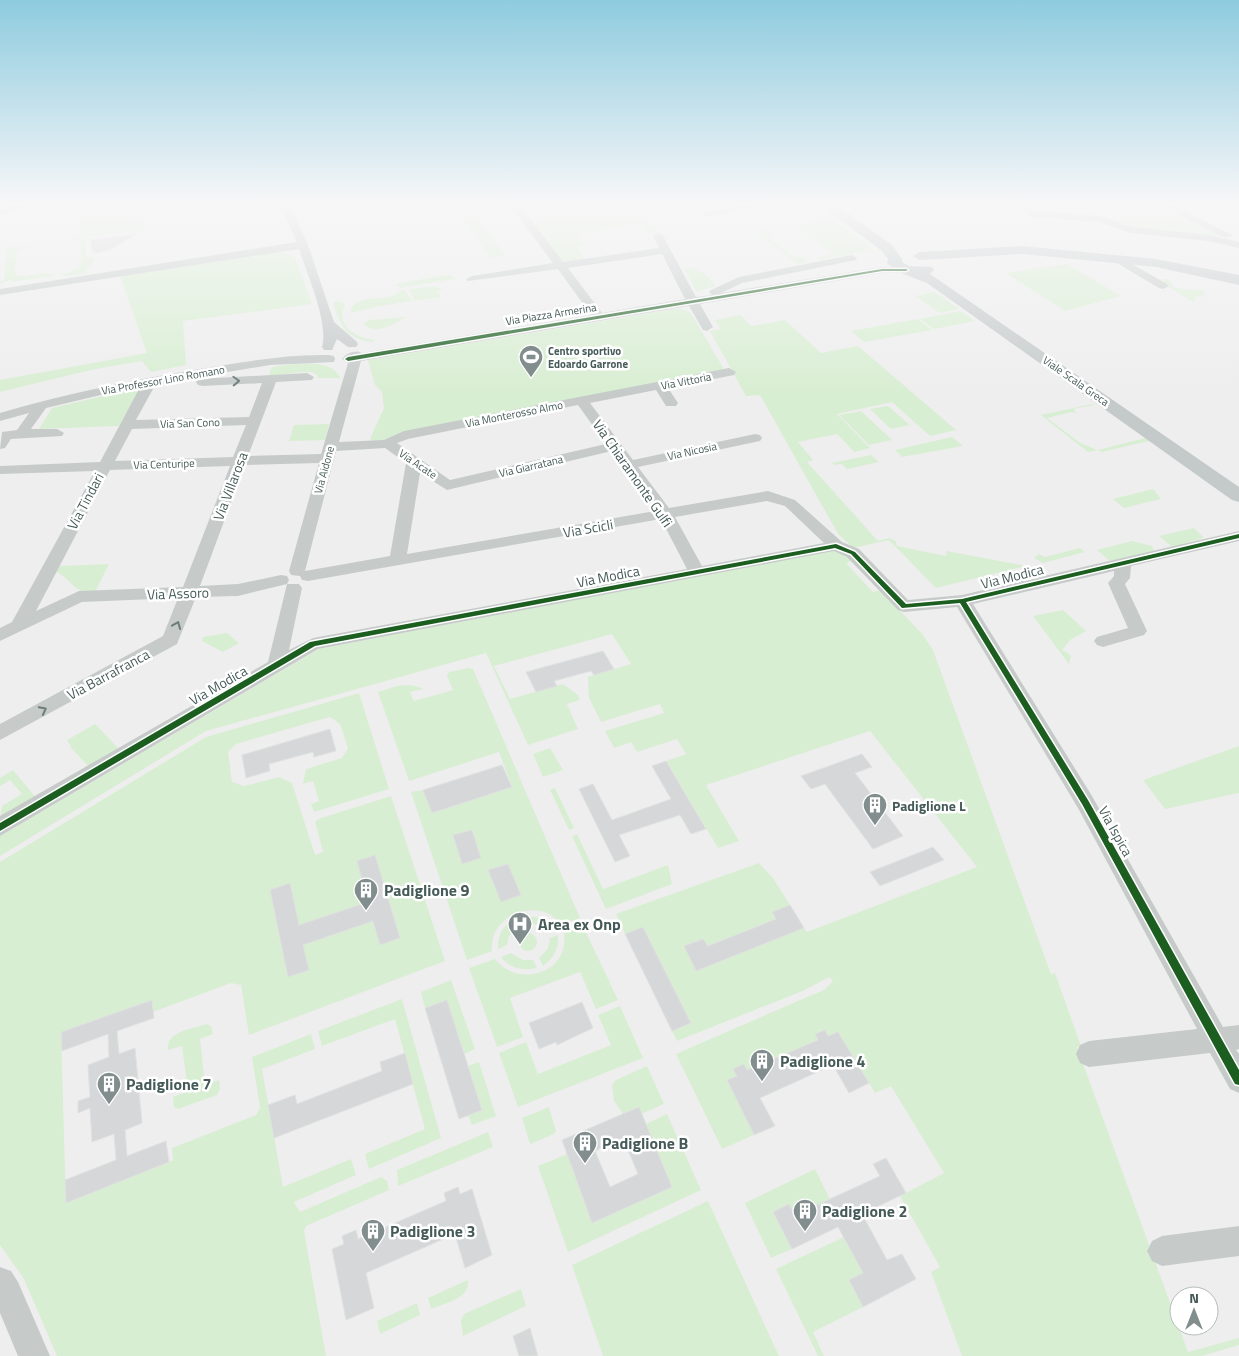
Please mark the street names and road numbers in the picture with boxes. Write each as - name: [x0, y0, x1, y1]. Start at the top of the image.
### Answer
- street label: Via Piazza Armerina: [504, 299, 598, 329]
- street label: Viale Scala Greca: [1039, 352, 1113, 410]
- street label: Via Professor Lino Romano: [100, 361, 226, 399]
- street label: Via Vittoria: [660, 368, 713, 394]
- street label: Via Monterosso Almo: [464, 397, 564, 431]
- street label: Via San Cono: [160, 414, 220, 432]
- street label: Via Chiaramonte Gulfi: [588, 415, 678, 531]
- street label: Via Nicosia: [666, 438, 719, 464]
- street label: Via Aidone: [310, 444, 338, 496]
- street label: Via Acate: [396, 445, 441, 483]
- street label: Via Villarosa: [207, 449, 253, 523]
- street label: Via Giarratana: [497, 451, 565, 481]
- street label: Via Centuripe: [133, 455, 195, 473]
- street label: Via Tindari: [61, 469, 109, 533]
- street label: Via Scicli: [561, 513, 615, 543]
- street label: Via Modica: [978, 558, 1046, 594]
- street label: Via Modica: [575, 560, 641, 592]
- street label: Via Assoro: [147, 581, 209, 605]
- street label: Via Barrafranca: [63, 643, 153, 705]
- street label: Via Modica: [185, 660, 251, 710]
- street label: Via Ispica: [1094, 802, 1138, 860]

